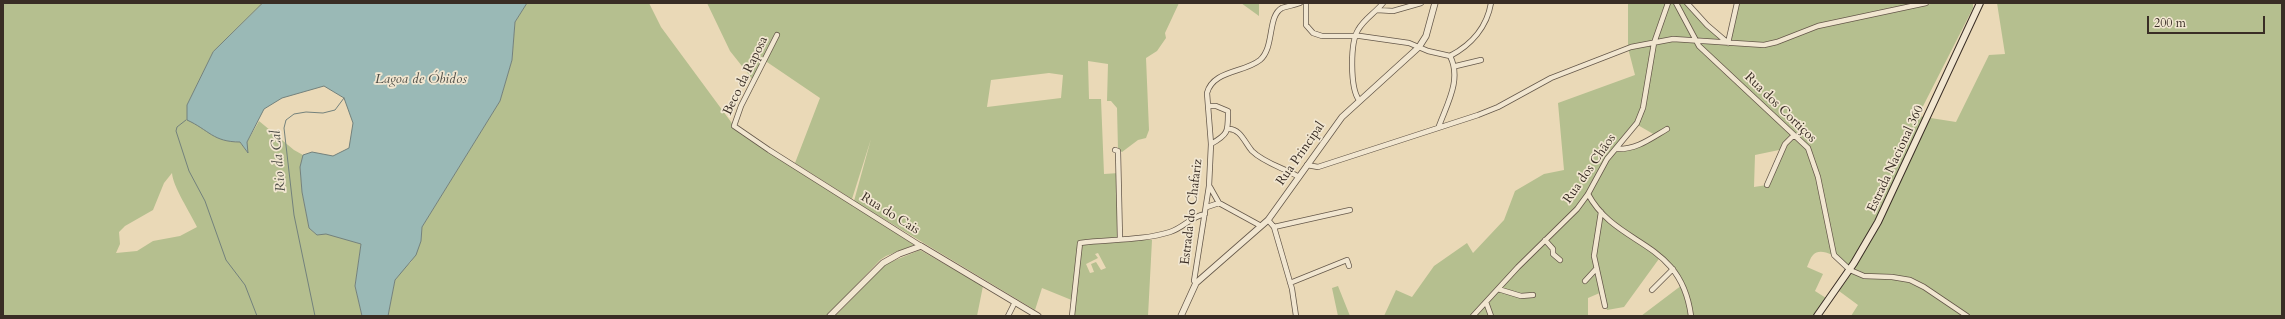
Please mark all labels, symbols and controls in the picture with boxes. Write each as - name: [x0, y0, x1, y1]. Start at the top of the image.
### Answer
- scale bar: [2149, 8, 2267, 34]
- text: 200 m: [2154, 15, 2186, 31]
- street label: Beco da Raposa: [720, 34, 772, 118]
- street label: Rua dos Cortiços: [1741, 70, 1819, 146]
- water label: Lagoa de Óbidos: [375, 72, 467, 88]
- street label: Estrada Nacional 360: [1864, 103, 1928, 215]
- street label: Rua Principal: [1273, 119, 1329, 189]
- water label: Rio da Cal: [268, 130, 290, 192]
- street label: Rua dos Chãos: [1560, 131, 1620, 207]
- street label: Estrada do Chafariz: [1178, 158, 1206, 266]
- street label: Rua do Cais: [858, 190, 922, 238]

